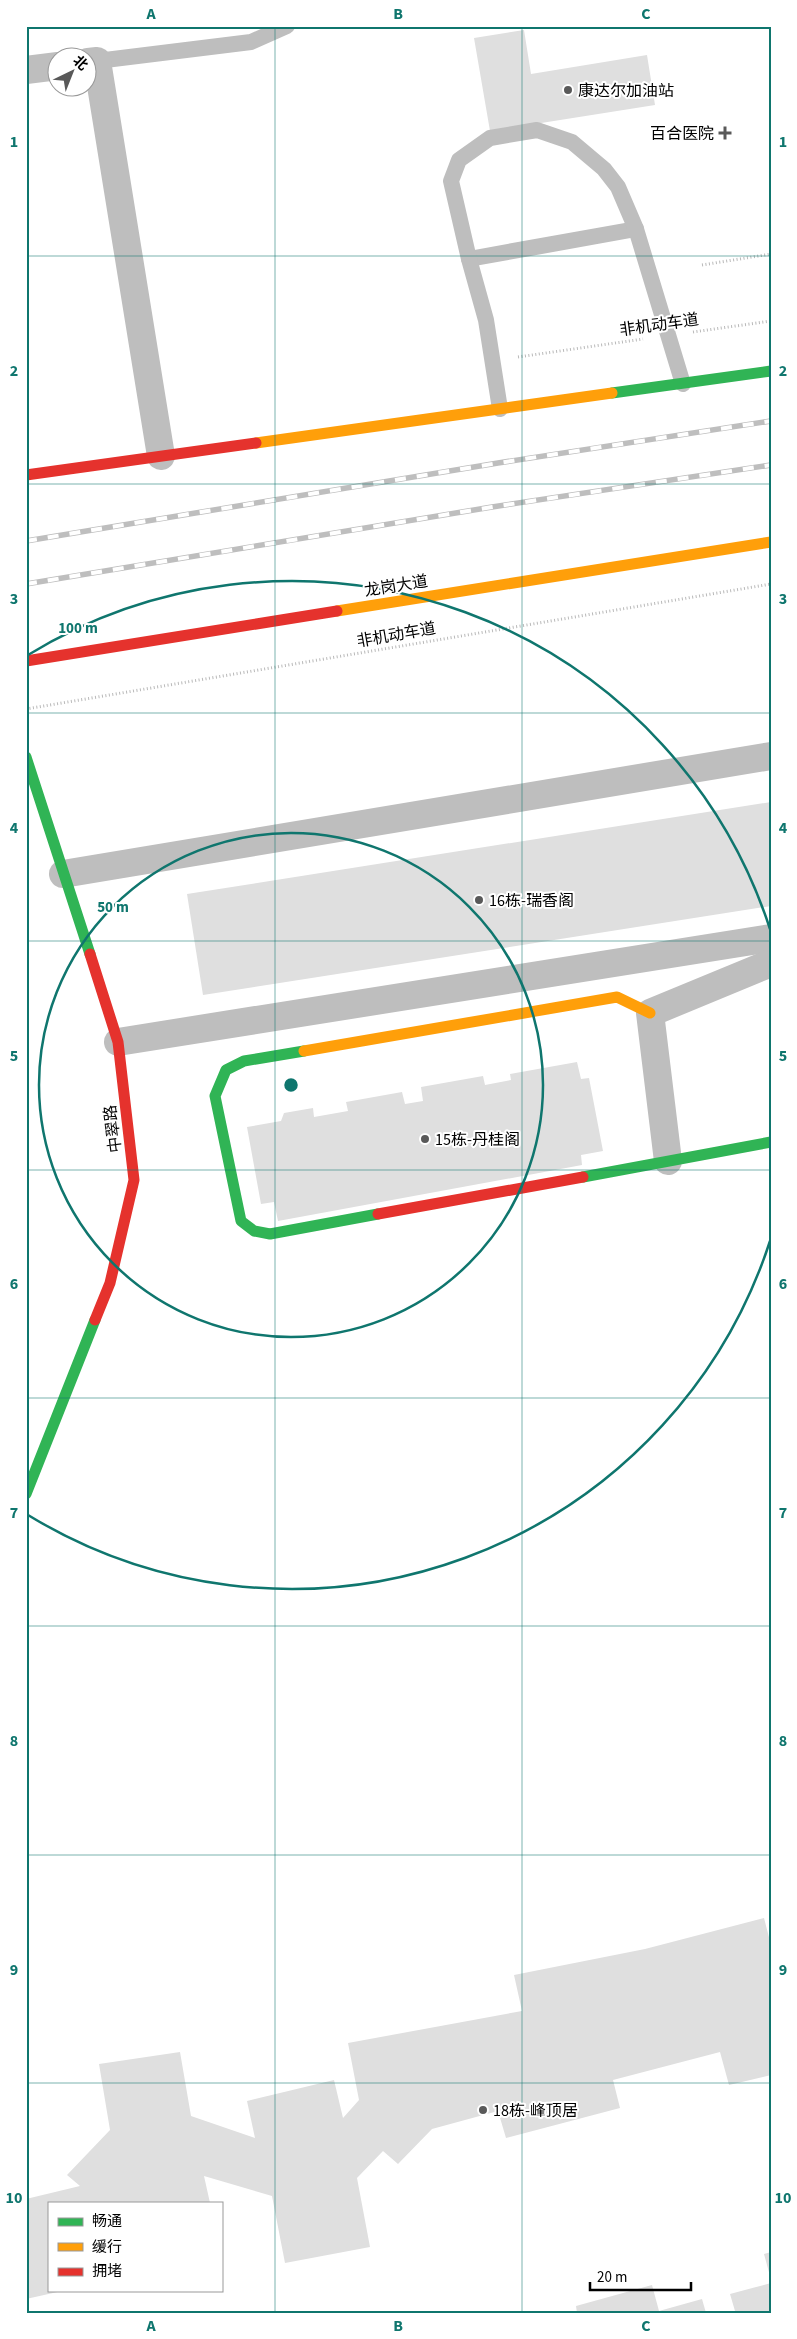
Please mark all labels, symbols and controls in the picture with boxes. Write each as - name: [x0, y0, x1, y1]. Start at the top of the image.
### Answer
- text: A: [145, 3, 156, 25]
- text: B: [393, 3, 403, 25]
- text: C: [641, 3, 651, 25]
- north arrow: [48, 48, 98, 98]
- text: 北: [68, 51, 92, 75]
- place label: 康达尔加油站: [578, 80, 674, 102]
- marker: 康达尔加油站: [562, 84, 574, 96]
- place label: 百合医院: [650, 123, 714, 145]
- marker: 百合医院: [718, 126, 732, 140]
- text: 1: [10, 131, 18, 153]
- text: 1: [779, 131, 787, 153]
- street label: 非机动车道: [618, 309, 700, 341]
- text: 2: [10, 360, 18, 382]
- text: 2: [779, 360, 787, 382]
- street label: 龙岗大道: [363, 570, 429, 602]
- text: 3: [10, 588, 18, 610]
- text: 3: [779, 588, 787, 610]
- street label: 非机动车道: [355, 617, 437, 653]
- text: 100 m: [58, 618, 98, 639]
- text: 4: [10, 817, 19, 839]
- text: 4: [779, 817, 788, 839]
- place label: 16栋-瑞香阁: [489, 890, 574, 912]
- marker: 16栋-瑞香阁: [473, 894, 485, 906]
- text: 50 m: [97, 897, 129, 918]
- text: 5: [10, 1045, 18, 1067]
- text: 5: [779, 1045, 787, 1067]
- centre of rings: [282, 1076, 300, 1094]
- street label: 中翠路: [99, 1104, 127, 1154]
- place label: 15栋-丹桂阁: [435, 1129, 520, 1151]
- marker: 15栋-丹桂阁: [419, 1133, 431, 1145]
- text: 6: [10, 1273, 18, 1295]
- text: 6: [779, 1273, 787, 1295]
- text: 7: [10, 1502, 18, 1524]
- text: 7: [779, 1502, 787, 1524]
- text: 8: [10, 1730, 18, 1752]
- text: 8: [779, 1730, 787, 1752]
- text: 9: [10, 1959, 18, 1981]
- text: 9: [779, 1959, 787, 1981]
- place label: 18栋-峰顶居: [493, 2100, 578, 2122]
- marker: 18栋-峰顶居: [477, 2104, 489, 2116]
- text: 10: [6, 2187, 22, 2209]
- text: 10: [775, 2187, 791, 2209]
- legend: [48, 2202, 222, 2292]
- text: 畅通: [92, 2211, 122, 2232]
- text: 缓行: [92, 2237, 122, 2258]
- scale bar: [590, 2259, 691, 2291]
- text: 拥堵: [92, 2261, 122, 2282]
- text: 20 m: [597, 2267, 627, 2288]
- text: A: [145, 2315, 156, 2337]
- text: B: [393, 2315, 403, 2337]
- text: C: [641, 2315, 651, 2337]

